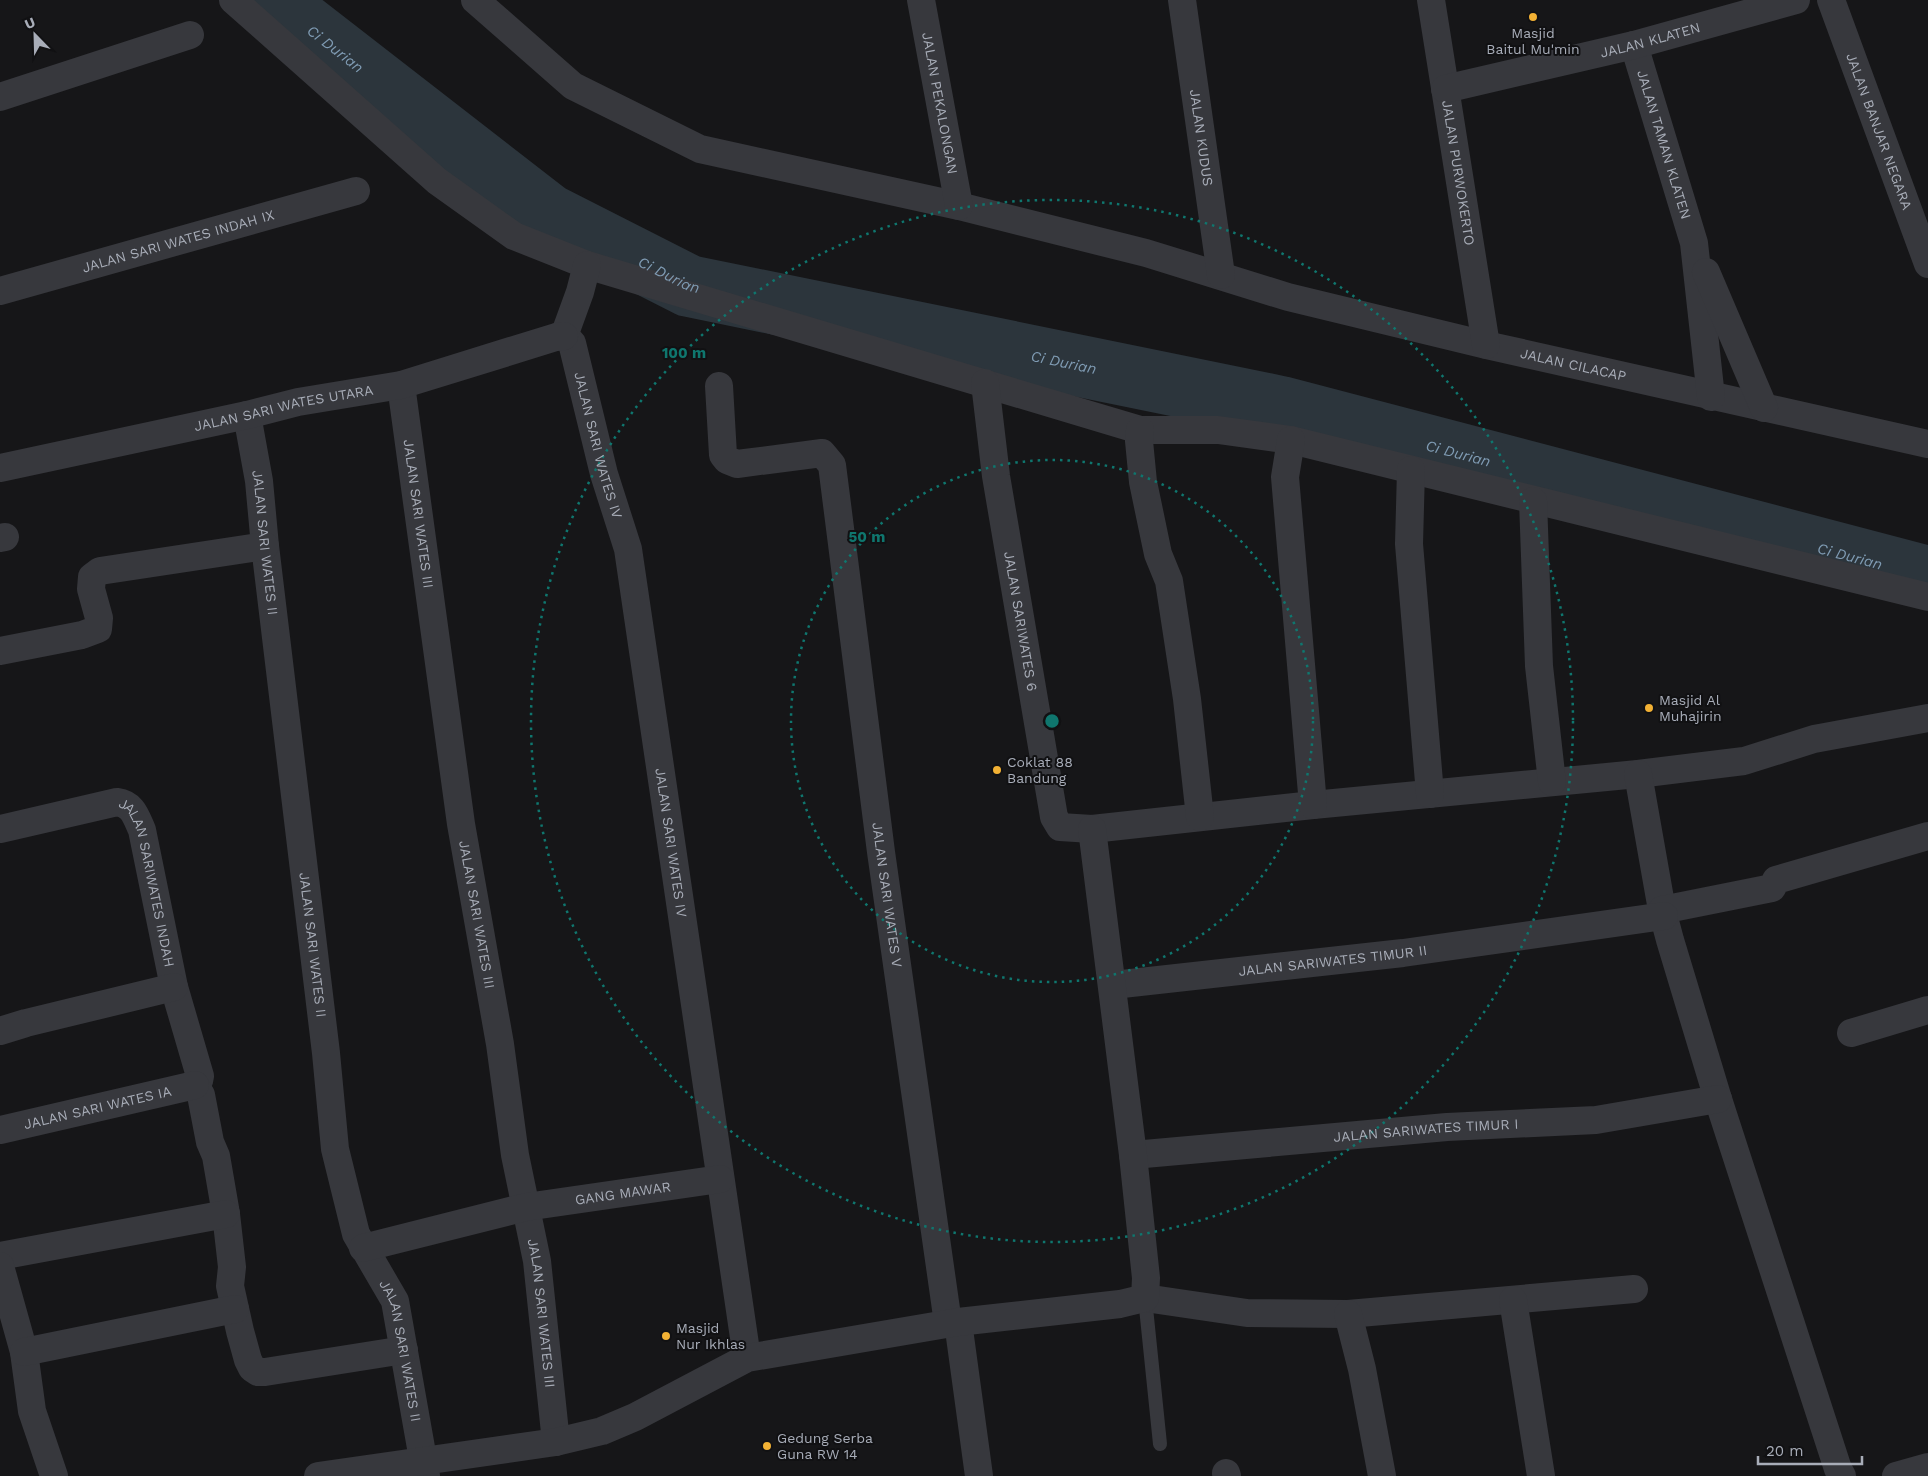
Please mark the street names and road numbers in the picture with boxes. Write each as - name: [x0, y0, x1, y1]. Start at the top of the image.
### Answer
- street label: JALAN KLATEN: [1599, 19, 1702, 61]
- street label: JALAN PEKALONGAN: [919, 31, 961, 175]
- street label: JALAN BANJAR NEGARA: [1843, 51, 1915, 212]
- street label: JALAN TAMAN KLATEN: [1634, 68, 1694, 221]
- street label: JALAN KUDUS: [1187, 88, 1216, 187]
- street label: JALAN PURWOKERTO: [1439, 99, 1478, 247]
- street label: JALAN SARI WATES INDAH IX: [80, 206, 276, 276]
- street label: JALAN CILACAP: [1519, 345, 1628, 384]
- street label: JALAN SARI WATES IV: [571, 370, 626, 520]
- street label: JALAN SARI WATES UTARA: [193, 382, 374, 434]
- street label: JALAN SARI WATES III: [401, 438, 437, 589]
- street label: JALAN SARI WATES II: [249, 469, 281, 616]
- street label: JALAN SARIWATES 6: [1001, 550, 1040, 692]
- street label: JALAN SARI WATES IV: [652, 767, 690, 918]
- street label: JALAN SARIWATES INDAH: [117, 795, 178, 968]
- street label: JALAN SARI WATES V: [869, 821, 905, 968]
- street label: JALAN SARI WATES III: [456, 839, 498, 990]
- street label: JALAN SARI WATES II: [296, 871, 330, 1018]
- street label: JALAN SARIWATES TIMUR II: [1237, 942, 1428, 979]
- street label: JALAN SARI WATES IA: [22, 1083, 173, 1132]
- street label: JALAN SARIWATES TIMUR I: [1333, 1116, 1519, 1145]
- street label: GANG MAWAR: [574, 1178, 672, 1208]
- street label: JALAN SARI WATES III: [525, 1237, 558, 1388]
- street label: JALAN SARI WATES II: [376, 1277, 424, 1423]

